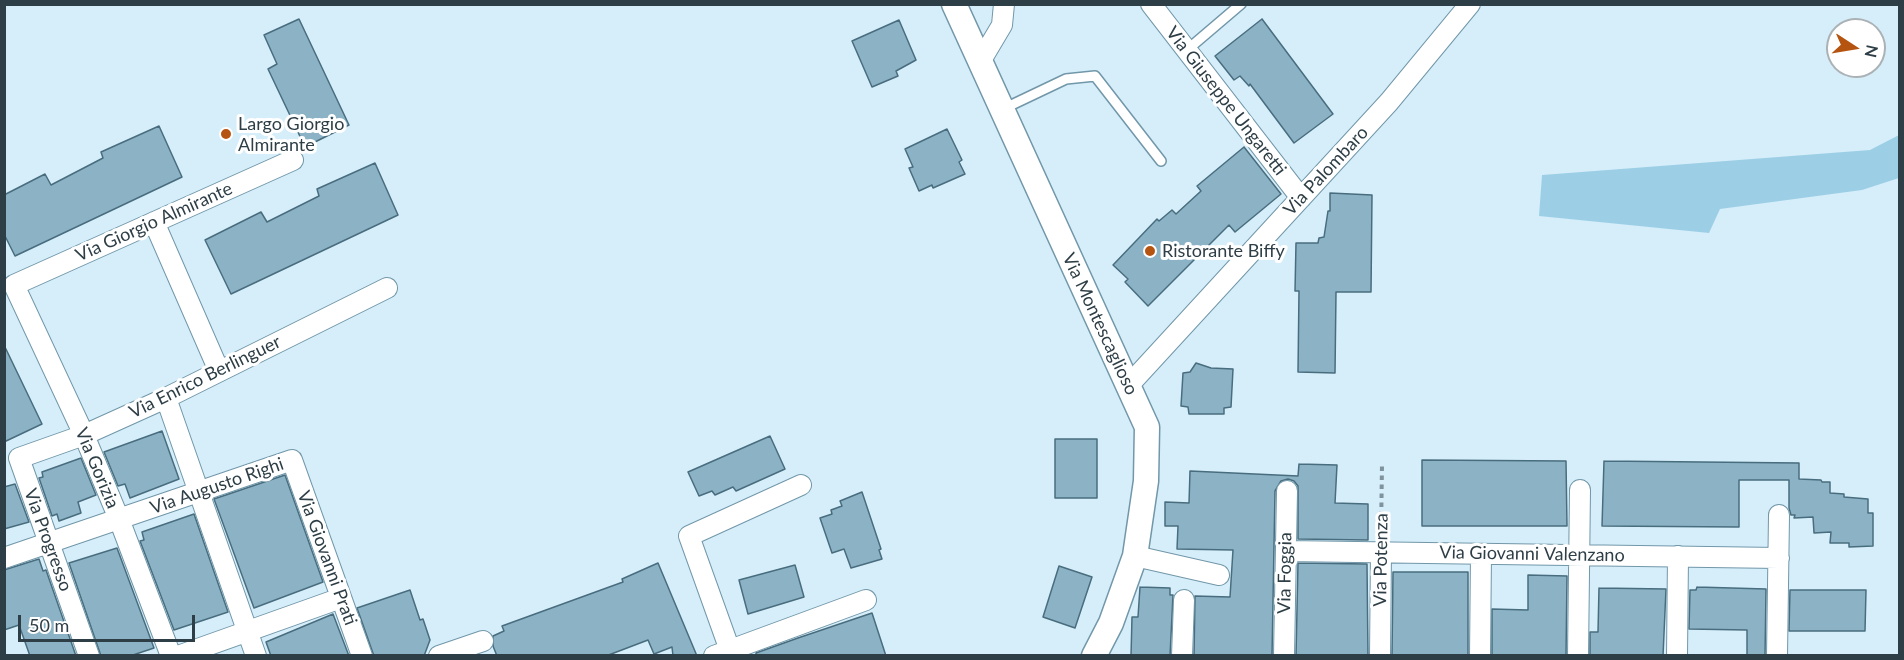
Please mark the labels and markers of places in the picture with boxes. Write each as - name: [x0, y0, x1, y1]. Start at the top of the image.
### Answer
- place label: Largo Giorgio Almirante: [238, 113, 344, 156]
- marker: Largo Giorgio Almirante: [219, 127, 233, 141]
- place label: Ristorante Biffy: [1162, 240, 1285, 262]
- marker: Ristorante Biffy: [1143, 244, 1157, 258]

